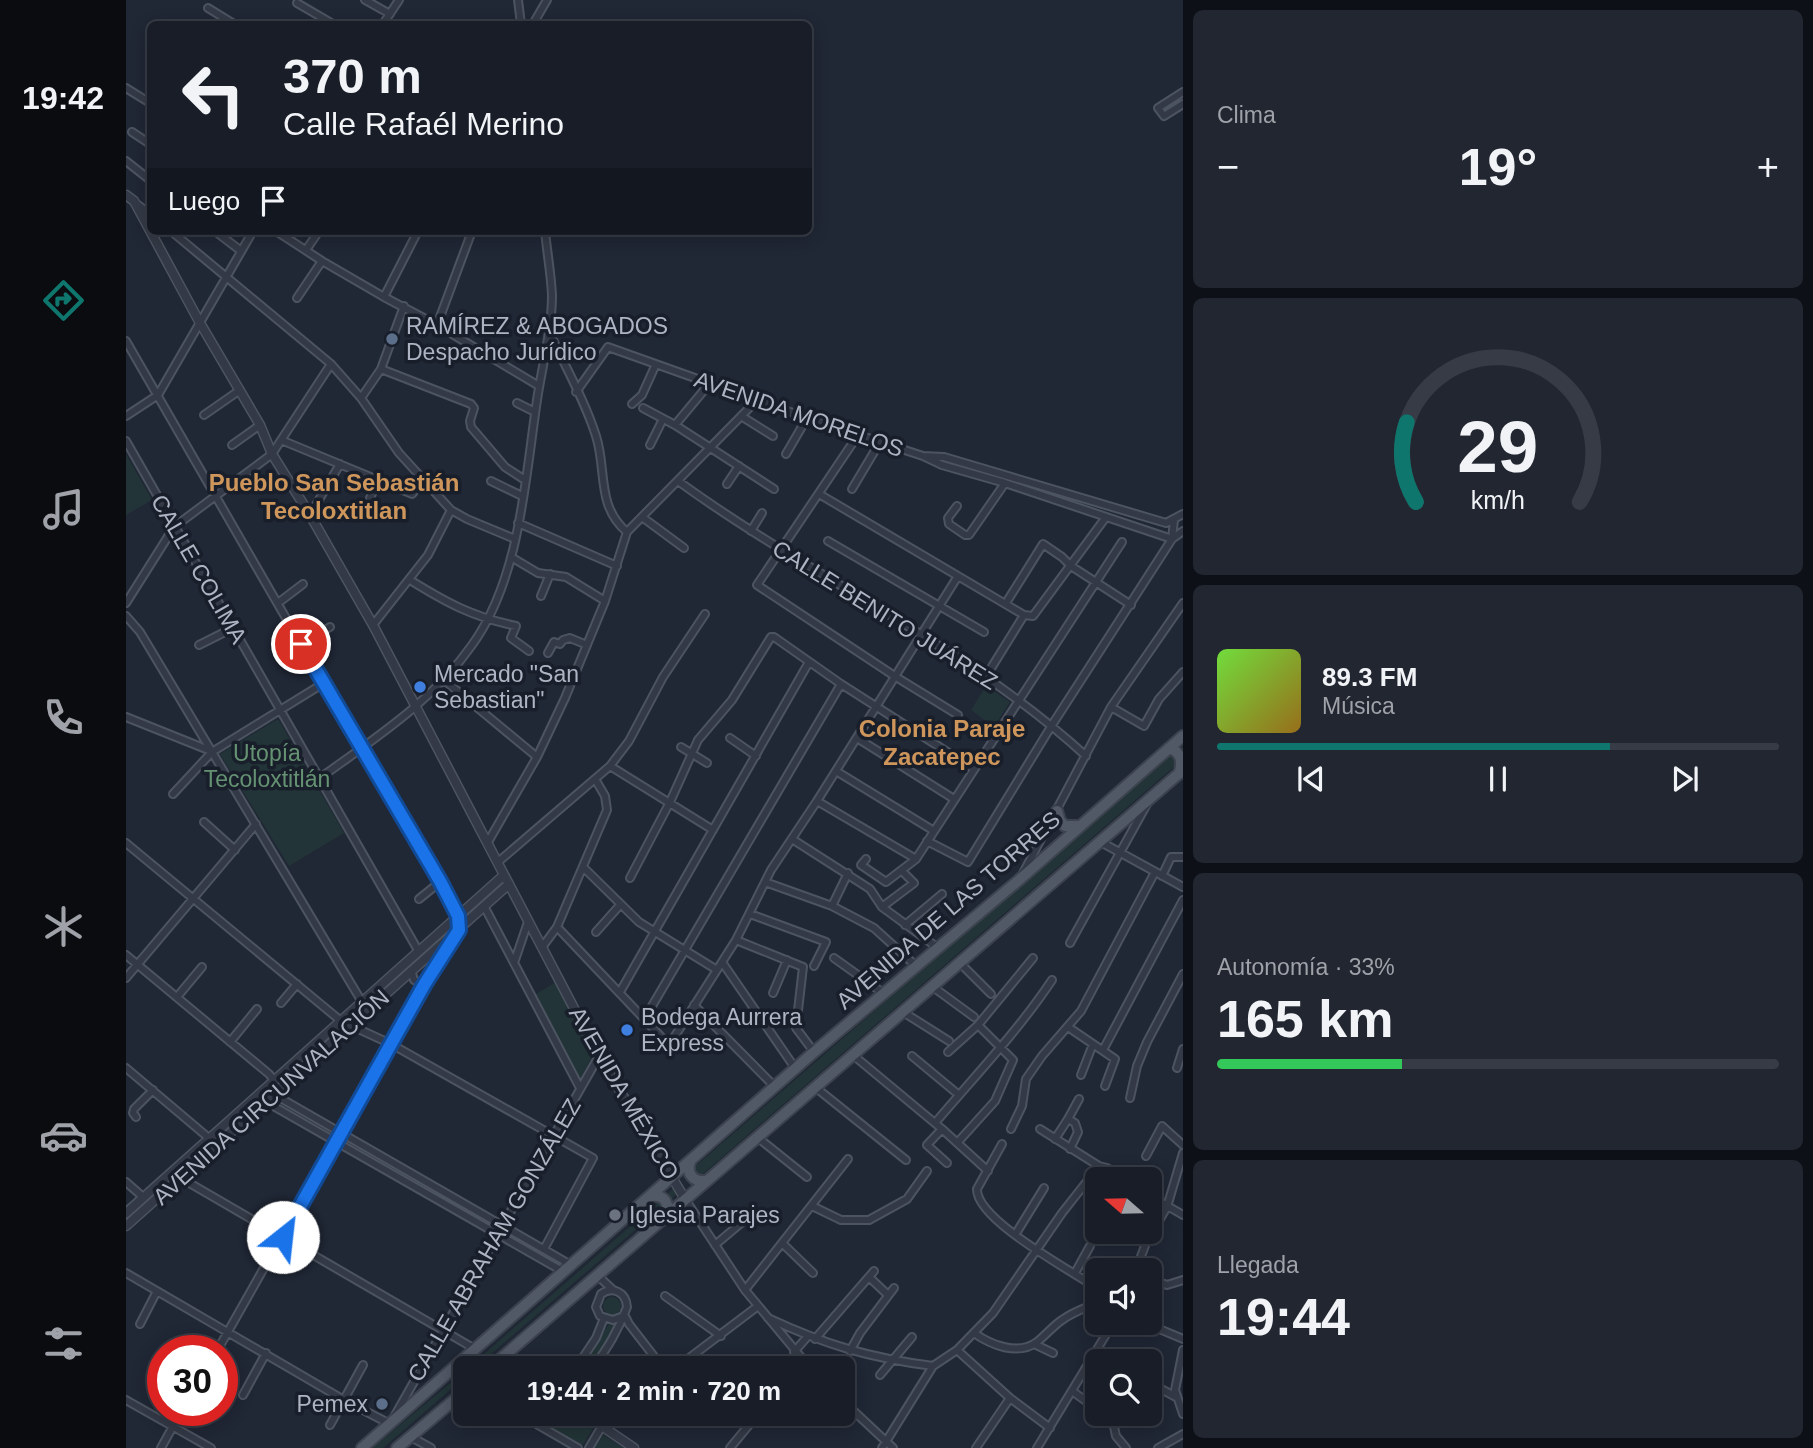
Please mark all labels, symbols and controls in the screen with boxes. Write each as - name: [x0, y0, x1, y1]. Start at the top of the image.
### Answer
- icon: left: [168, 49, 259, 140]
- text: 370 m: [283, 49, 422, 103]
- text: 19:42: [22, 80, 104, 116]
- text: Clima: [1217, 102, 1276, 128]
- text: Calle Rafaél Merino: [283, 106, 564, 142]
- text: 19°: [1459, 138, 1537, 196]
- text: −: [1217, 146, 1239, 188]
- text: +: [1757, 146, 1779, 188]
- icon: arrive: [254, 182, 292, 220]
- text: Luego: [168, 186, 240, 216]
- icon: directions: [39, 276, 88, 325]
- place label: RAMÍREZ & ABOGADOS Despacho Jurídico: [406, 313, 668, 365]
- marker: RAMÍREZ & ABOGADOS Despacho Jurídico: [384, 331, 400, 347]
- street label: AVENIDA MORELOS: [691, 366, 907, 462]
- text: 29: [1458, 407, 1538, 488]
- district label: Pueblo San Sebastián Tecoloxtitlan: [209, 469, 459, 524]
- icon: music: [39, 485, 88, 534]
- text: km/h: [1471, 486, 1525, 514]
- street label: CALLE COLIMA: [146, 490, 252, 649]
- street label: CALLE BENITO JUÁREZ: [768, 535, 1002, 695]
- pin: [271, 614, 331, 674]
- icon: arrive: [282, 625, 320, 663]
- place label: Mercado "San Sebastian": [434, 661, 579, 713]
- text: 89.3 FM: [1322, 662, 1417, 692]
- marker: Mercado "San Sebastian": [412, 679, 428, 695]
- icon: phone: [39, 693, 88, 742]
- text: Música: [1322, 693, 1395, 719]
- district label: Colonia Paraje Zacatepec: [859, 715, 1025, 770]
- park label: Utopía Tecoloxtitlán: [204, 740, 330, 792]
- icon: previous: [1292, 760, 1330, 798]
- icon: pause: [1479, 760, 1517, 798]
- icon: next: [1666, 760, 1704, 798]
- street label: AVENIDA DE LAS TORRES: [831, 806, 1065, 1014]
- icon: climate: [39, 902, 88, 951]
- text: Autonomía · 33%: [1217, 954, 1395, 980]
- street label: AVENIDA CIRCUNVALACIÓN: [148, 984, 394, 1210]
- text: 165 km: [1217, 990, 1393, 1048]
- street label: AVENIDA MÉXICO: [564, 1002, 684, 1184]
- place label: Bodega Aurrera Express: [641, 1004, 802, 1056]
- marker: Bodega Aurrera Express: [619, 1022, 635, 1038]
- street label: CALLE ABRAHAM GONZÁLEZ: [402, 1094, 586, 1386]
- icon: car: [39, 1111, 88, 1160]
- north arrow: [1085, 1167, 1162, 1244]
- map controls: [1085, 1167, 1162, 1426]
- position arrow: [246, 1200, 320, 1274]
- place label: Iglesia Parajes: [629, 1202, 780, 1228]
- marker: Iglesia Parajes: [607, 1207, 623, 1223]
- text: Llegada: [1217, 1252, 1299, 1278]
- button: sound: [1085, 1258, 1162, 1335]
- text: 19:44: [1217, 1288, 1350, 1346]
- icon: filters: [39, 1319, 88, 1368]
- speed limit sign: 30: [147, 1335, 238, 1426]
- button: search: [1085, 1349, 1162, 1426]
- text: 19:44 · 2 min · 720 m: [527, 1376, 781, 1406]
- place label: Pemex: [296, 1391, 368, 1417]
- marker: Pemex: [374, 1396, 390, 1412]

